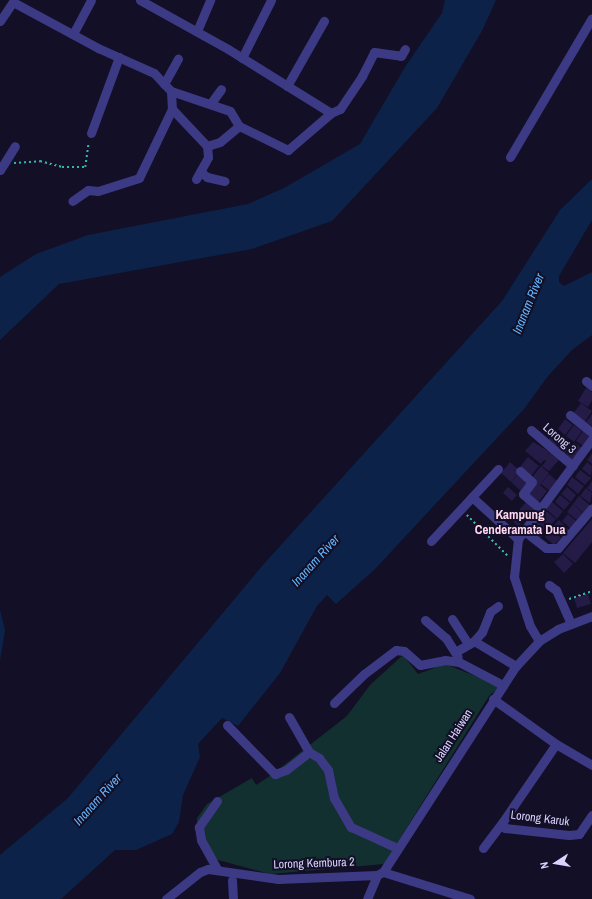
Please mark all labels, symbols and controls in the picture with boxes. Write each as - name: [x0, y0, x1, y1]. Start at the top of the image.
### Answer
- water label: Inanam River: [510, 271, 548, 337]
- street label: Lorong 3: [540, 421, 578, 457]
- district label: Kampung Cenderamata Dua: [475, 508, 565, 539]
- water label: Inanam River: [289, 532, 343, 590]
- street label: Jalan Haiwan: [432, 707, 476, 765]
- water label: Inanam River: [71, 771, 125, 829]
- street label: Lorong Karuk: [510, 808, 570, 830]
- north arrow: [536, 843, 576, 883]
- street label: Lorong Kembura 2: [273, 855, 355, 873]
- text: N: [537, 861, 552, 870]

